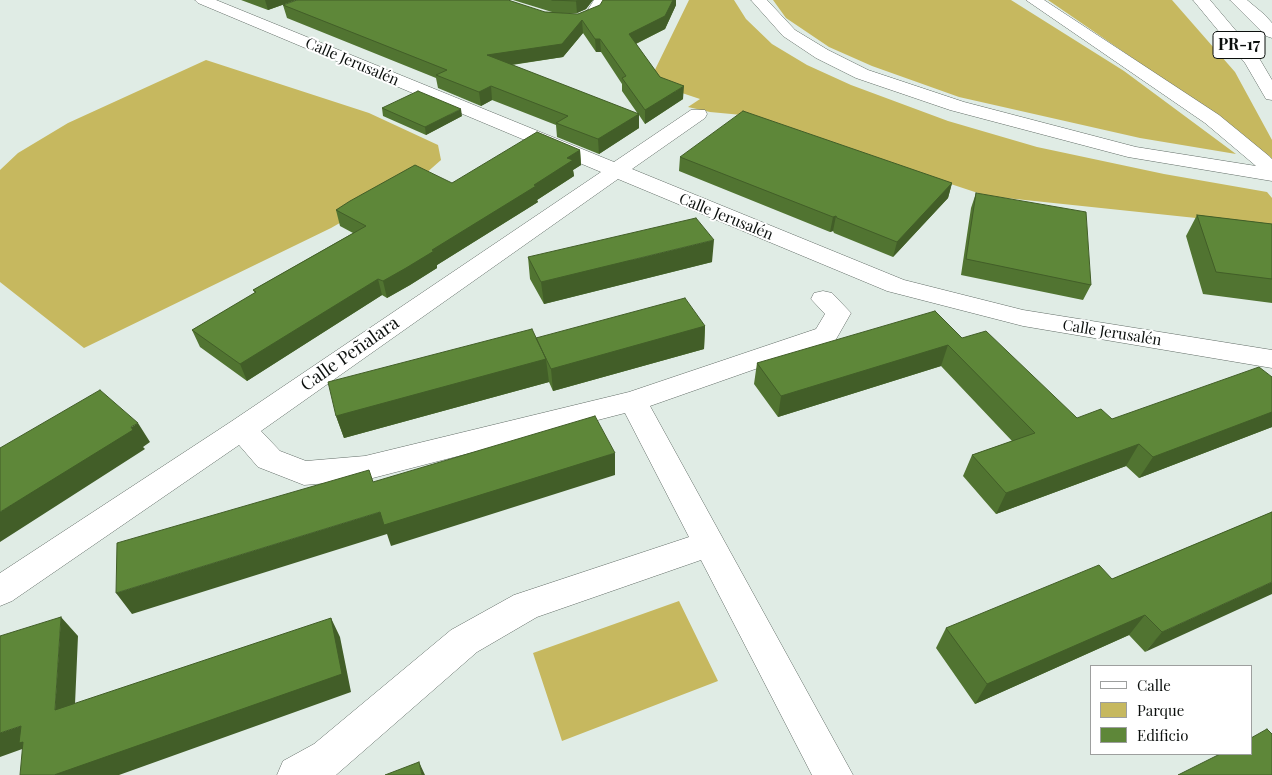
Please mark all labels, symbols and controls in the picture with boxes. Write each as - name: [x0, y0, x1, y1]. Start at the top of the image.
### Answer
- road number: PR-17: [1213, 32, 1265, 58]
- street label: Calle Jerusalén: [302, 34, 402, 90]
- street label: Calle Jerusalén: [676, 190, 776, 244]
- street label: Calle Peñalara: [297, 312, 403, 396]
- street label: Calle Jerusalén: [1061, 316, 1163, 350]
- legend: [1090, 665, 1252, 755]
- text: Calle: [1137, 675, 1171, 695]
- text: Parque: [1137, 700, 1184, 720]
- text: Edificio: [1137, 725, 1188, 745]

